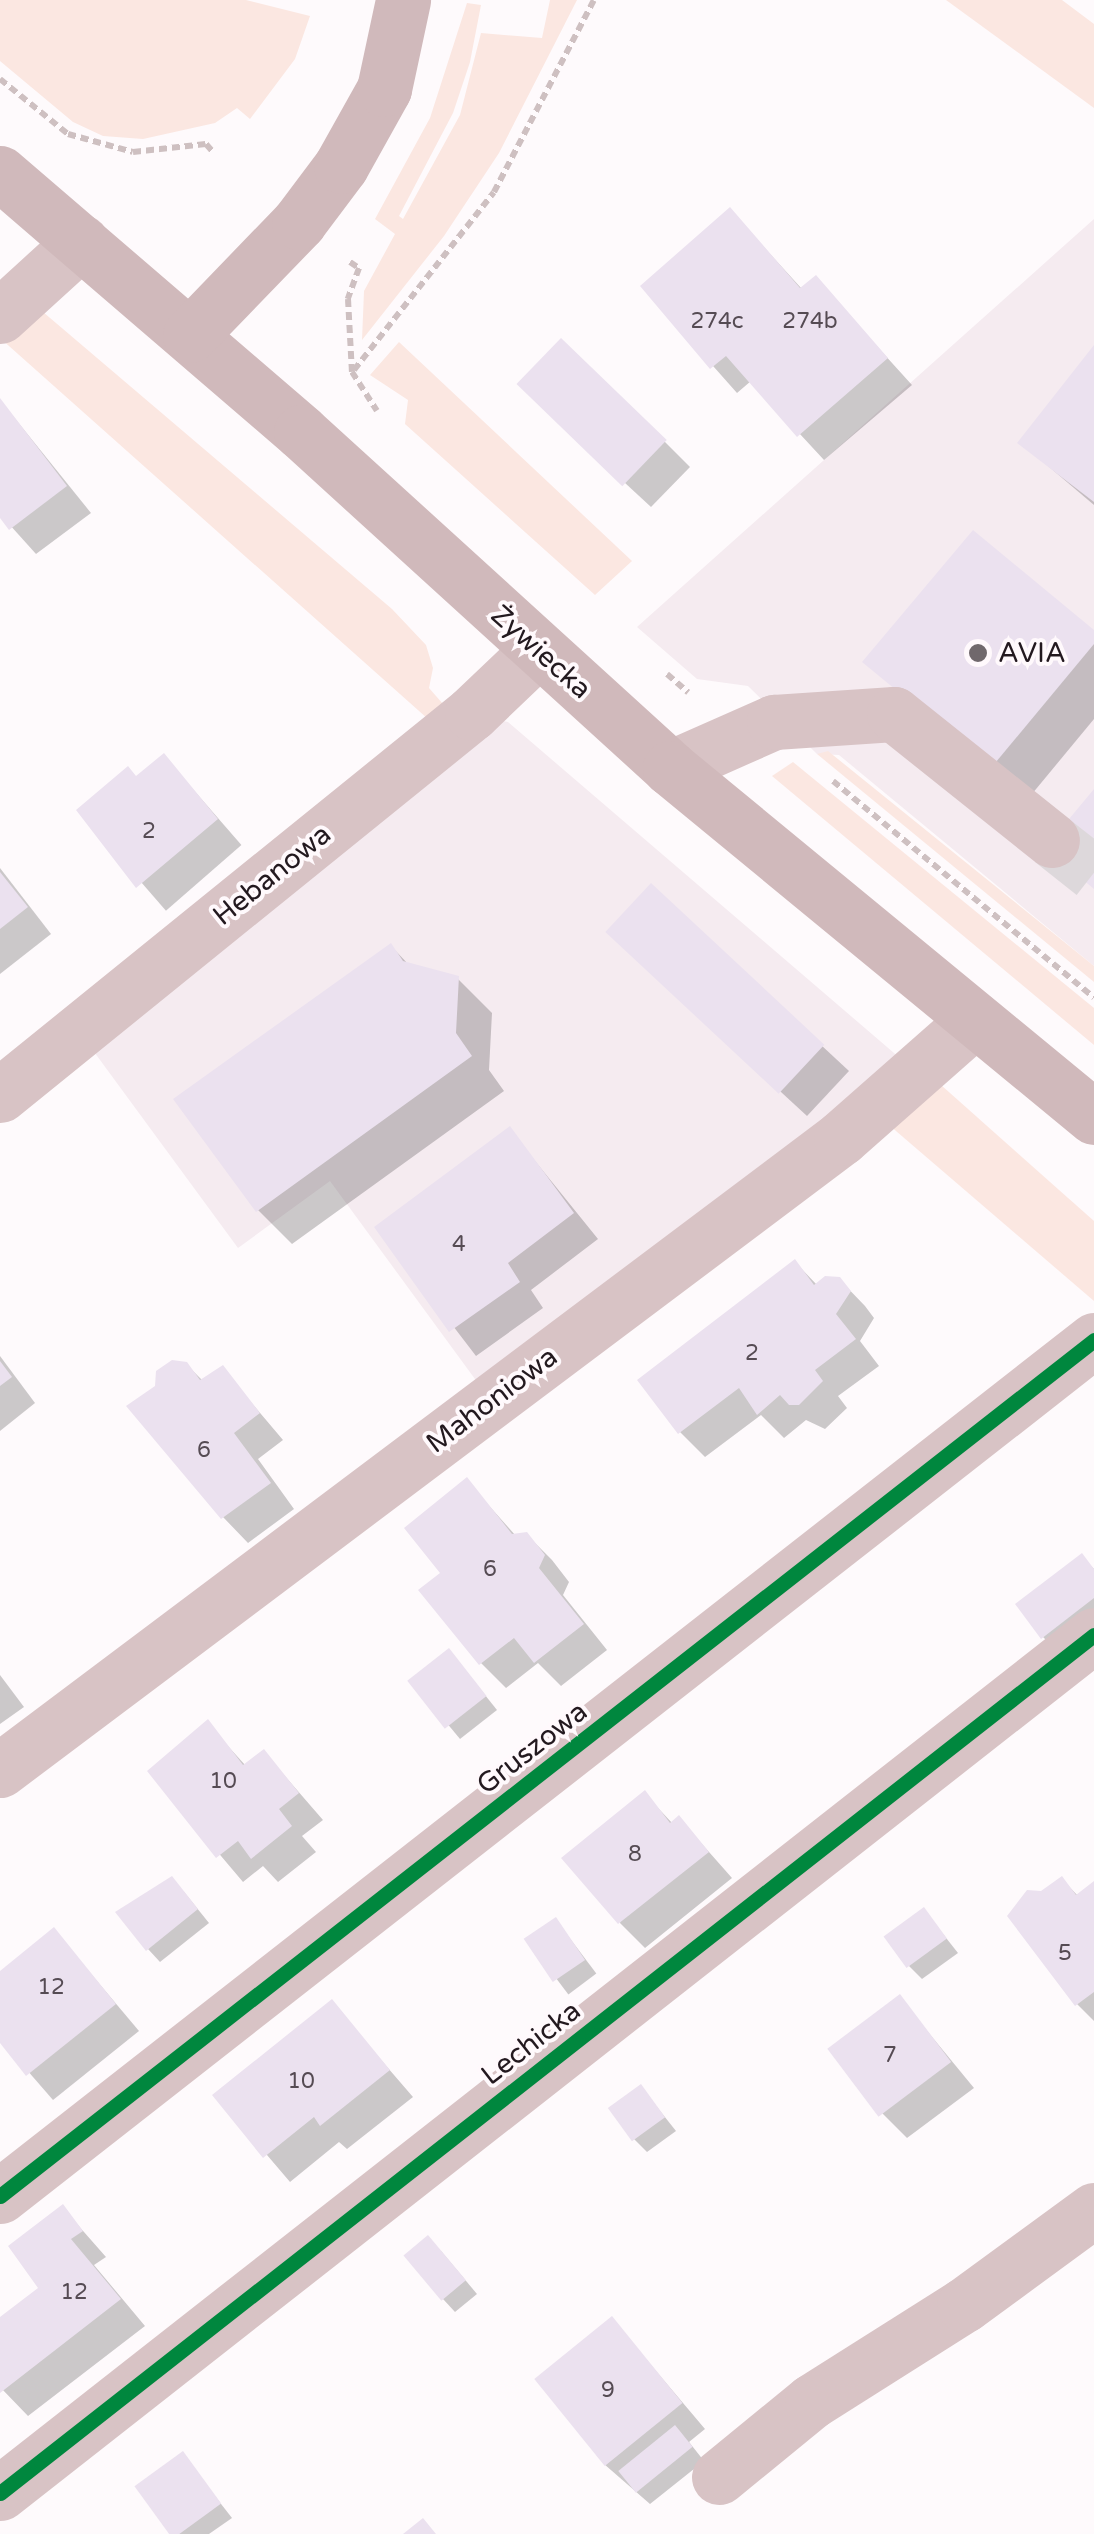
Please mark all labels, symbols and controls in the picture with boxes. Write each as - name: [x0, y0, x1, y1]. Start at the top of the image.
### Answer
- house number: 274c: [690, 309, 744, 335]
- house number: 274b: [782, 309, 838, 335]
- street label: Żywiecka: [484, 598, 598, 706]
- place label: AVIA: [998, 636, 1066, 670]
- marker: AVIA: [967, 642, 989, 664]
- street label: Hebanowa: [206, 817, 338, 933]
- house number: 2: [142, 819, 156, 845]
- house number: 4: [452, 1232, 466, 1258]
- street label: Mahoniowa: [420, 1340, 564, 1460]
- house number: 2: [745, 1341, 759, 1367]
- house number: 6: [197, 1438, 211, 1464]
- house number: 6: [483, 1557, 497, 1583]
- street label: Gruszowa: [470, 1694, 594, 1802]
- house number: 10: [209, 1769, 237, 1795]
- house number: 8: [628, 1842, 642, 1868]
- house number: 5: [1058, 1941, 1072, 1967]
- house number: 12: [37, 1975, 65, 2001]
- street label: Lechicka: [475, 1994, 587, 2092]
- house number: 7: [883, 2043, 897, 2069]
- house number: 10: [287, 2069, 315, 2095]
- house number: 12: [60, 2280, 88, 2306]
- house number: 9: [601, 2378, 615, 2404]

